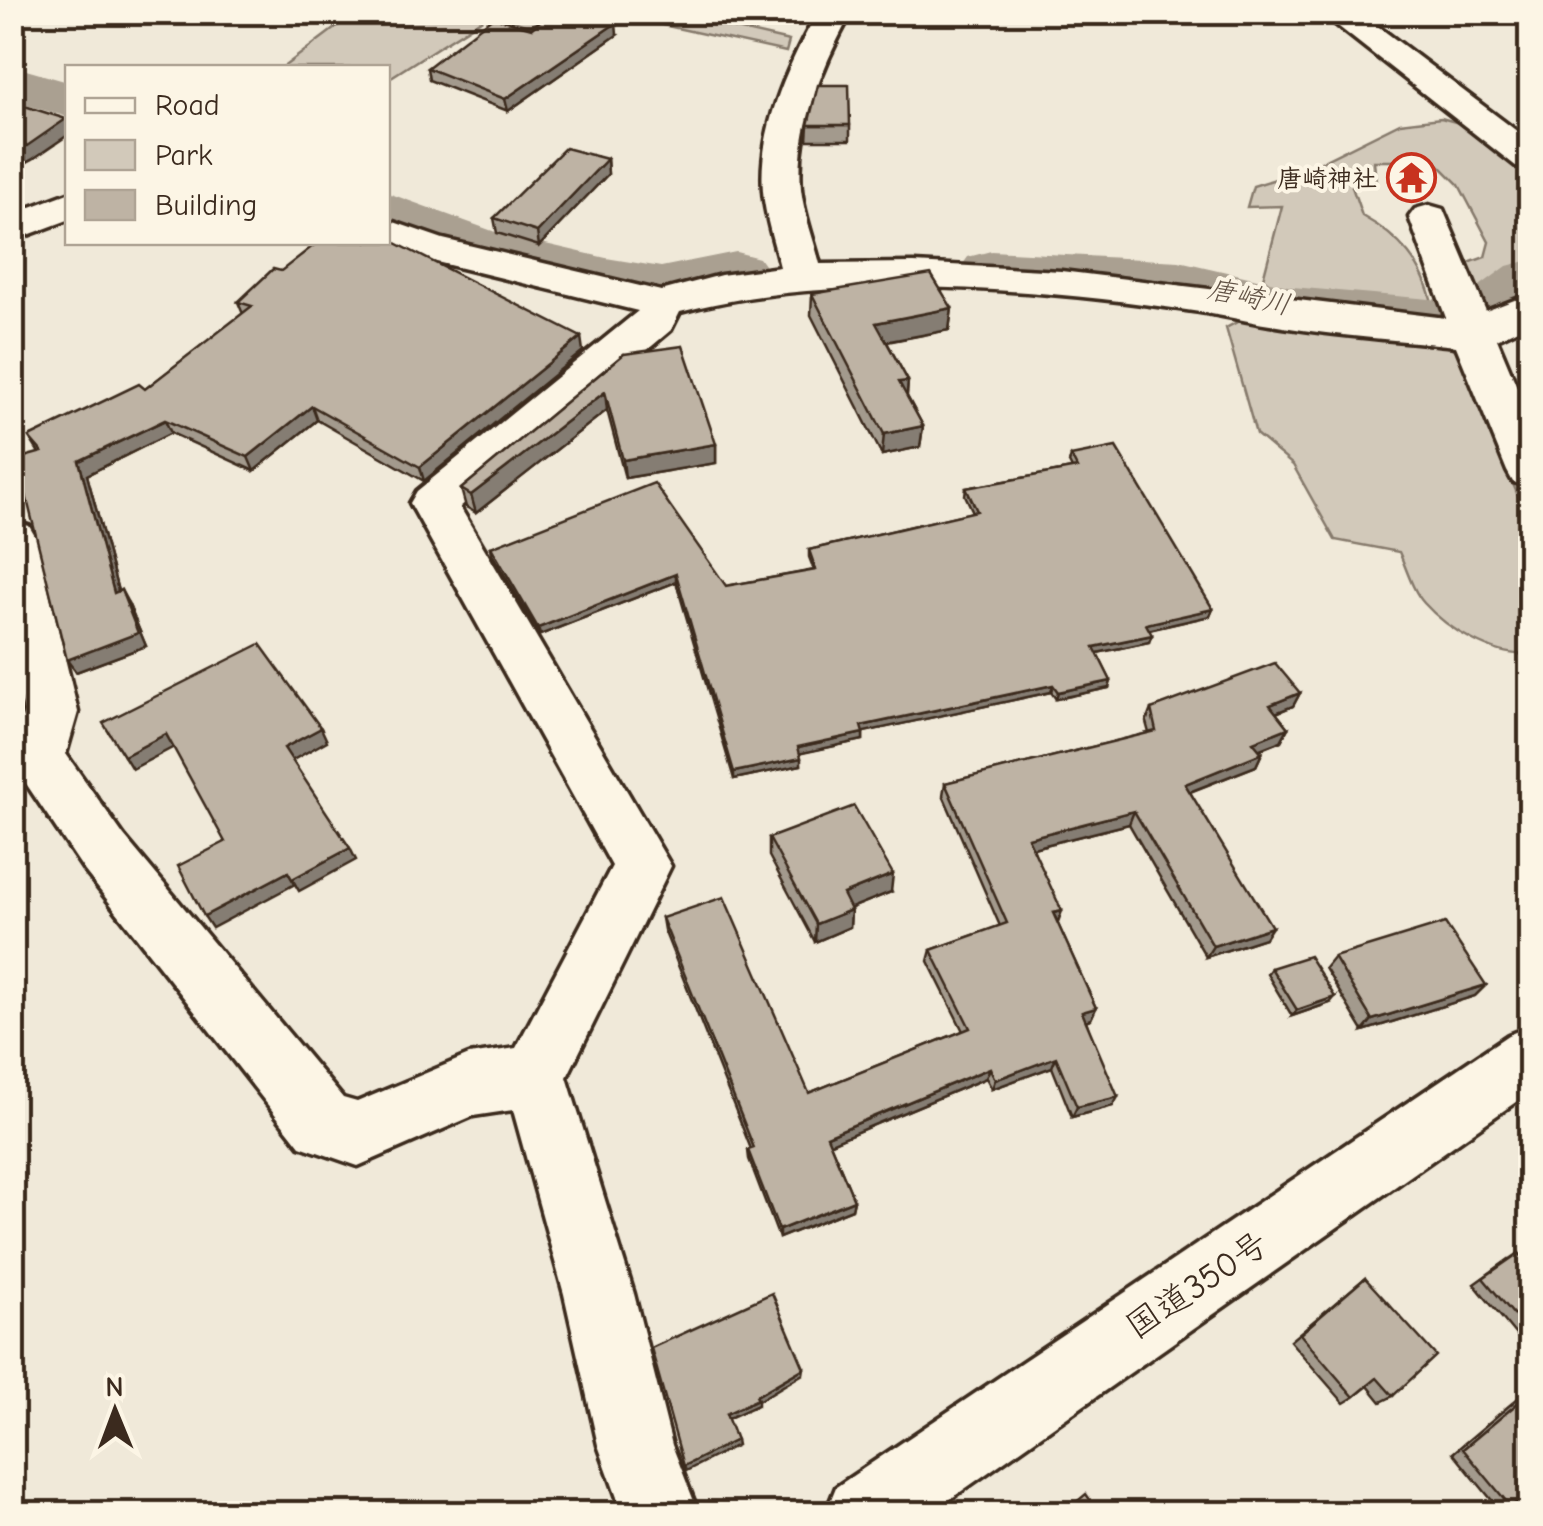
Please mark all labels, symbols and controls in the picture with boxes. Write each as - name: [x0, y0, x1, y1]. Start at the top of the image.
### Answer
- legend: [65, 65, 390, 245]
- text: Road: [155, 88, 220, 123]
- text: Park: [155, 138, 213, 173]
- temple icon: 唐崎神社: [1386, 152, 1438, 204]
- place label: 唐崎神社: [1277, 164, 1377, 193]
- text: Building: [155, 188, 258, 223]
- water label: 唐崎川: [1205, 273, 1293, 321]
- street label: 国道350号: [1118, 1222, 1276, 1348]
- north arrow: [65, 1361, 165, 1461]
- text: N: [105, 1371, 124, 1403]

